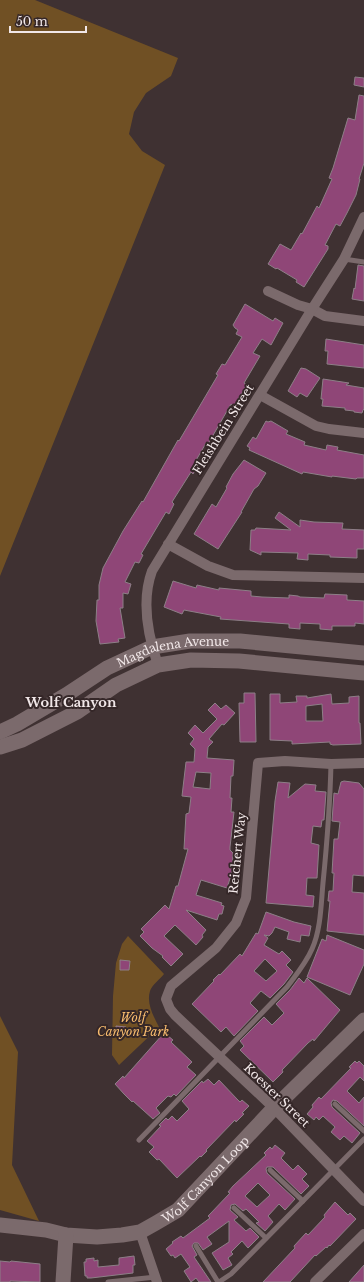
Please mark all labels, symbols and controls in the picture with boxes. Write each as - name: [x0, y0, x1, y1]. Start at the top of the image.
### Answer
- scale bar: [10, 8, 86, 34]
- text: 50 m: [16, 14, 48, 29]
- street label: Fleishbein Street: [189, 381, 257, 477]
- street label: Magdalena Avenue: [114, 633, 229, 670]
- district label: Wolf Canyon: [25, 694, 117, 711]
- street label: Reichert Way: [225, 811, 249, 895]
- park label: Wolf Canyon Park: [97, 1010, 169, 1039]
- street label: Koester Street: [241, 1060, 313, 1130]
- street label: Wolf Canyon Loop: [158, 1132, 252, 1226]

